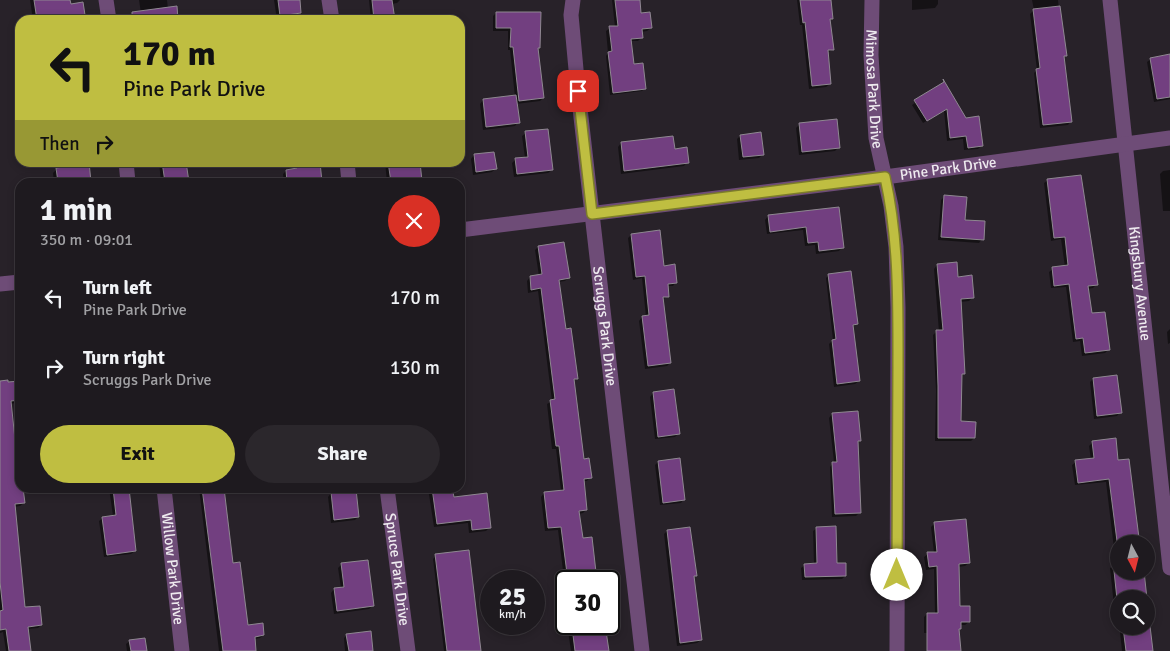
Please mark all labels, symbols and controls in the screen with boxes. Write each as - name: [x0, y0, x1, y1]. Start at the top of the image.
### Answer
- street label: Mimosa Park Drive: [862, 29, 887, 150]
- text: 170 m: [123, 32, 216, 75]
- icon: left: [40, 35, 105, 100]
- pin: [557, 70, 599, 112]
- text: Pine Park Drive: [123, 75, 266, 102]
- icon: arrive: [564, 77, 592, 105]
- icon: right: [90, 130, 118, 158]
- text: Then: [40, 132, 80, 156]
- street label: Pine Park Drive: [899, 153, 998, 184]
- text: 1 min: [40, 192, 112, 229]
- button: close: [388, 195, 440, 247]
- street label: Kingsbury Avenue: [1125, 225, 1155, 342]
- text: 350 m · 09:01: [40, 230, 133, 250]
- street label: Scruggs Park Drive: [589, 265, 621, 387]
- text: Turn left: [83, 276, 152, 300]
- icon: left: [40, 284, 68, 312]
- text: 170 m: [390, 286, 440, 310]
- text: Pine Park Drive: [83, 300, 187, 320]
- text: Turn right: [83, 346, 165, 370]
- icon: right: [40, 354, 68, 382]
- text: 130 m: [390, 356, 440, 380]
- text: Scruggs Park Drive: [83, 370, 212, 390]
- button: Exit: [40, 425, 235, 483]
- button: Share: [245, 425, 440, 483]
- street label: Willow Park Drive: [158, 511, 188, 626]
- street label: Spruce Park Drive: [381, 512, 414, 627]
- north arrow: [1110, 535, 1155, 580]
- map controls: [1110, 535, 1155, 635]
- position arrow: [870, 548, 922, 600]
- speed limit sign: 30: [555, 570, 620, 635]
- text: 25: [499, 581, 526, 612]
- button: search: [1110, 590, 1155, 635]
- text: km/h: [499, 607, 526, 622]

